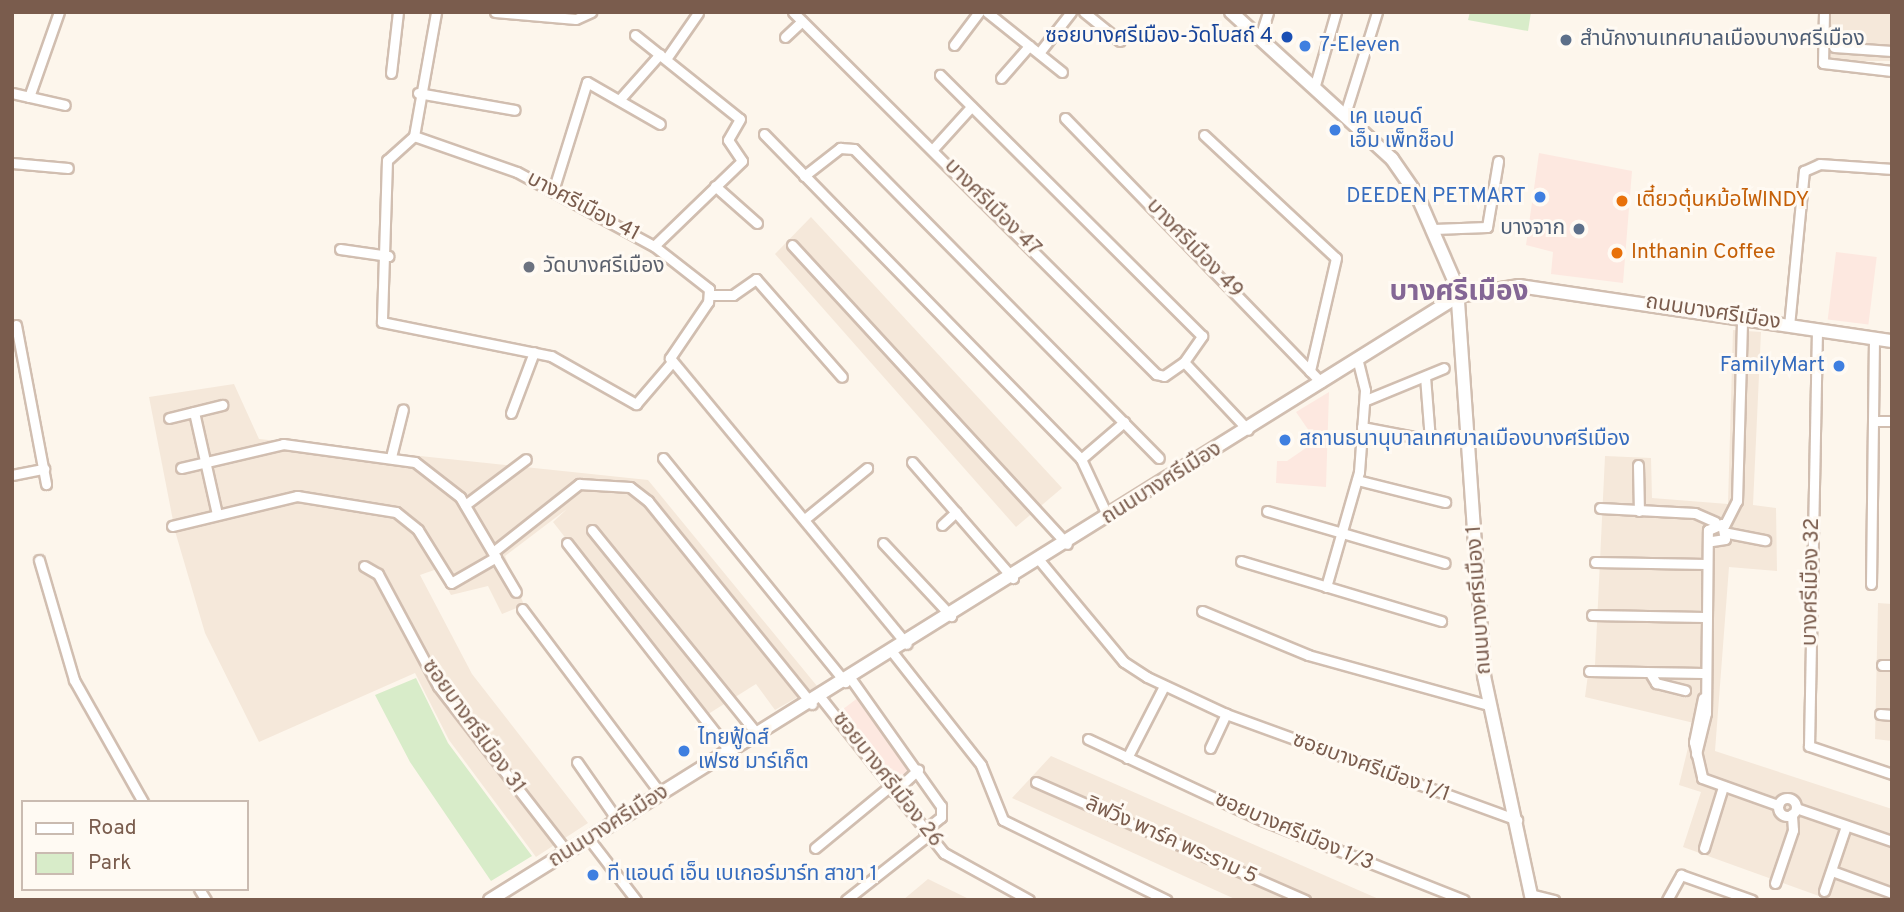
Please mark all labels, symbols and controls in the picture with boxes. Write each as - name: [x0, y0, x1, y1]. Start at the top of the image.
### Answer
- place label: ซอยบางศรีเมือง-วัดโบสถ์ 4: [1045, 24, 1273, 50]
- place label: สำนักงานเทศบาลเมืองบางศรีเมือง: [1580, 27, 1865, 53]
- marker: ซอยบางศรีเมือง-วัดโบสถ์ 4: [1279, 29, 1295, 45]
- marker: สำนักงานเทศบาลเมืองบางศรีเมือง: [1558, 32, 1574, 48]
- place label: 7-Eleven: [1319, 33, 1400, 59]
- marker: 7-Eleven: [1297, 38, 1313, 54]
- place label: เค แอนด์ เอ็ม เพ็ทช็อป: [1349, 105, 1454, 155]
- marker: เค แอนด์ เอ็ม เพ็ทช็อป: [1327, 122, 1343, 138]
- street label: บางศรีเมือง 47: [938, 154, 1046, 262]
- street label: บางศรีเมือง 41: [522, 167, 644, 247]
- place label: DEEDEN PETMART: [1346, 184, 1526, 210]
- place label: เตี๋ยวตุ๋นหม้อไฟINDY: [1636, 188, 1809, 214]
- marker: DEEDEN PETMART: [1532, 189, 1548, 205]
- marker: เตี๋ยวตุ๋นหม้อไฟINDY: [1614, 193, 1630, 209]
- street label: บางศรีเมือง 49: [1140, 194, 1248, 304]
- place label: บางจาก: [1500, 216, 1565, 242]
- marker: บางจาก: [1571, 221, 1587, 237]
- place label: Inthanin Coffee: [1631, 240, 1776, 266]
- marker: Inthanin Coffee: [1609, 245, 1625, 261]
- place label: วัดบางศรีเมือง: [543, 254, 665, 280]
- marker: วัดบางศรีเมือง: [521, 259, 537, 275]
- district label: บางศรีเมือง: [1389, 276, 1529, 310]
- street label: ถนนบางศรีเมือง: [1644, 290, 1782, 336]
- place label: FamilyMart: [1720, 353, 1825, 379]
- marker: FamilyMart: [1831, 358, 1847, 374]
- place label: สถานธนานุบาลเทศบาลเมืองบางศรีเมือง: [1299, 427, 1630, 453]
- marker: สถานธนานุบาลเทศบาลเมืองบางศรีเมือง: [1277, 432, 1293, 448]
- street label: ถนนบางศรีเมือง: [1097, 437, 1227, 531]
- street label: บางศรีเมือง 32: [1798, 518, 1826, 646]
- street label: ถนนบางศรีเมือง 1: [1462, 525, 1498, 675]
- street label: ซอยบางศรีเมือง 31: [416, 655, 530, 799]
- street label: ซอยบางศรีเมือง 26: [826, 707, 948, 853]
- place label: ไทยฟู้ดส์ เฟรซ มาร์เก็ต: [698, 726, 809, 776]
- street label: ซอยบางศรีเมือง 1/1: [1289, 728, 1453, 808]
- marker: ไทยฟู้ดส์ เฟรซ มาร์เก็ต: [676, 743, 692, 759]
- street label: ถนนบางศรีเมือง: [544, 780, 674, 874]
- street label: ซอยบางศรีเมือง 1/3: [1211, 787, 1377, 877]
- street label: ลิฟวิ่ง พาร์ค พระราม 5: [1081, 792, 1261, 890]
- legend: [21, 800, 248, 891]
- text: Road: [88, 815, 137, 842]
- text: Park: [88, 850, 131, 877]
- place label: ที แอนด์ เอ็น เบเกอร์มาร์ท สาขา 1: [607, 862, 878, 888]
- marker: ที แอนด์ เอ็น เบเกอร์มาร์ท สาขา 1: [585, 867, 601, 883]

